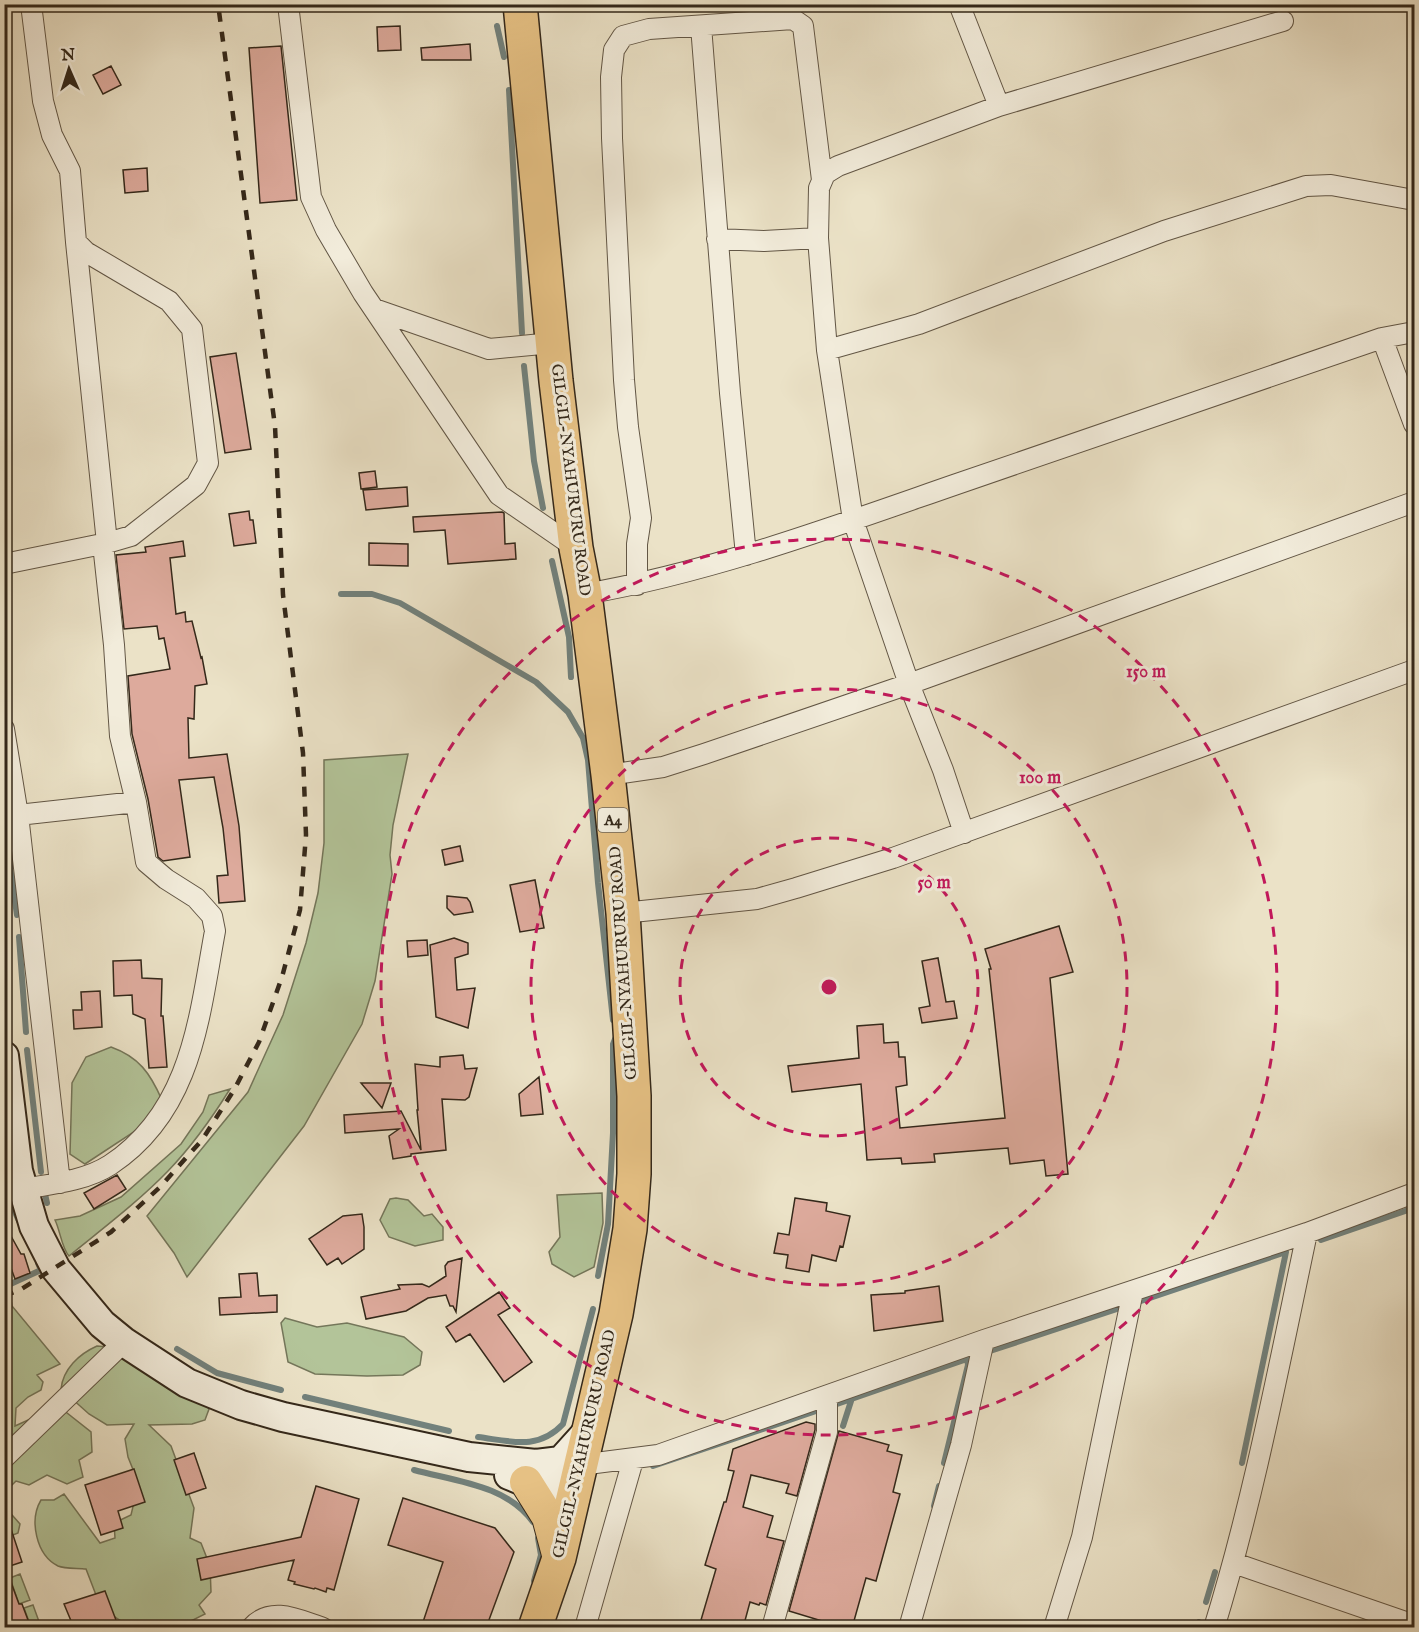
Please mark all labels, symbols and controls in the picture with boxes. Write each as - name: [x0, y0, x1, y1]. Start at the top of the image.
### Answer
- north arrow: [39, 39, 99, 99]
- text: N: [60, 46, 76, 66]
- street label: GILGIL-NYAHURURU ROAD: [546, 363, 594, 597]
- text: 150 m: [1126, 661, 1166, 684]
- text: 100 m: [1019, 767, 1061, 790]
- road number: A4: [598, 808, 628, 832]
- street label: GILGIL-NYAHURURU ROAD: [606, 845, 642, 1080]
- text: 50 m: [917, 872, 951, 895]
- centre of rings: [819, 977, 839, 997]
- street label: GILGIL-NYAHURURU ROAD: [549, 1328, 621, 1560]

